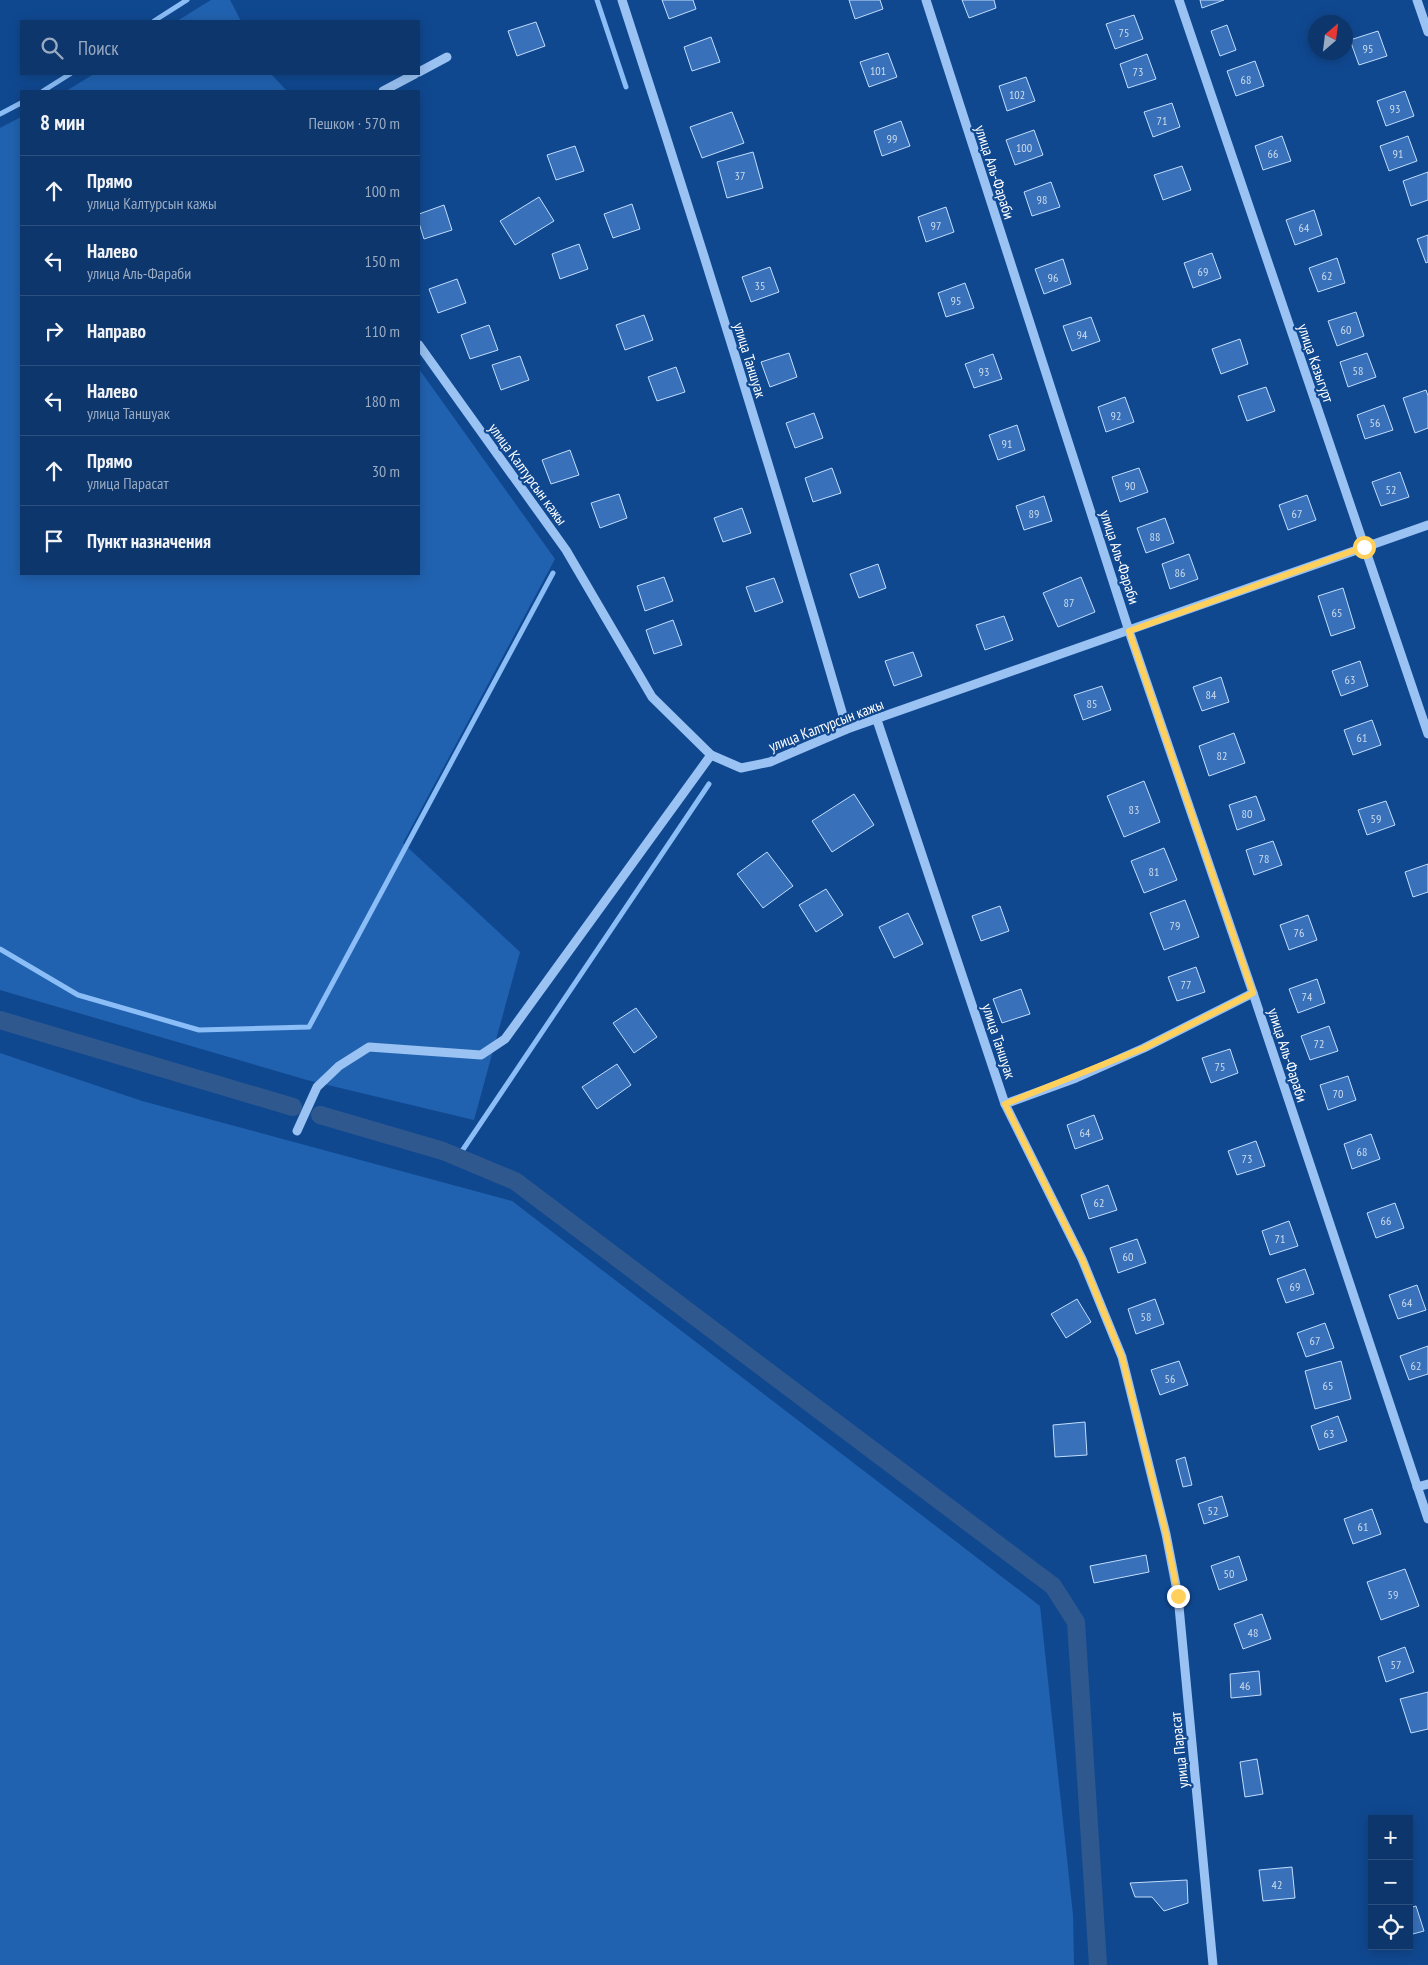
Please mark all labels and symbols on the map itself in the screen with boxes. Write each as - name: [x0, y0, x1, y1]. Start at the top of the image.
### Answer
- north arrow: [1308, 15, 1353, 60]
- house number: 75: [1119, 25, 1129, 40]
- house number: 95: [1363, 41, 1373, 56]
- house number: 101: [870, 63, 886, 78]
- house number: 73: [1133, 64, 1143, 79]
- house number: 68: [1241, 72, 1251, 87]
- house number: 102: [1009, 87, 1025, 102]
- house number: 93: [1390, 101, 1400, 116]
- house number: 71: [1157, 113, 1167, 128]
- street label: улица Аль-Фараби: [971, 123, 1019, 221]
- house number: 99: [887, 131, 897, 146]
- house number: 100: [1016, 140, 1032, 155]
- house number: 66: [1268, 146, 1278, 161]
- house number: 91: [1393, 146, 1403, 161]
- house number: 37: [735, 168, 745, 183]
- house number: 98: [1037, 192, 1047, 207]
- house number: 97: [931, 218, 941, 233]
- house number: 64: [1299, 220, 1310, 235]
- house number: 69: [1198, 264, 1208, 279]
- house number: 62: [1322, 268, 1332, 283]
- house number: 96: [1048, 270, 1058, 285]
- house number: 35: [755, 278, 765, 293]
- house number: 95: [951, 293, 961, 308]
- street label: улица Таншуак: [730, 320, 771, 400]
- street label: улица Казыгурт: [1294, 321, 1338, 405]
- house number: 60: [1341, 322, 1351, 337]
- house number: 94: [1077, 327, 1088, 342]
- house number: 58: [1353, 363, 1363, 378]
- house number: 93: [979, 364, 989, 379]
- house number: 92: [1111, 408, 1121, 423]
- house number: 56: [1370, 415, 1380, 430]
- street label: улица Калтурсын кажы: [485, 419, 571, 529]
- house number: 91: [1002, 436, 1012, 451]
- house number: 90: [1125, 478, 1135, 493]
- house number: 52: [1386, 482, 1396, 497]
- house number: 89: [1029, 506, 1039, 521]
- house number: 67: [1292, 506, 1302, 521]
- street label: улица Аль-Фараби: [1096, 508, 1144, 606]
- house number: 88: [1150, 529, 1160, 544]
- route start: [1353, 536, 1376, 559]
- house number: 86: [1175, 565, 1185, 580]
- house number: 87: [1064, 595, 1074, 610]
- house number: 65: [1332, 605, 1342, 620]
- house number: 63: [1345, 672, 1355, 687]
- house number: 84: [1206, 687, 1217, 702]
- street label: улица Калтурсын кажы: [766, 694, 886, 756]
- house number: 85: [1087, 696, 1097, 711]
- house number: 61: [1357, 730, 1367, 745]
- house number: 82: [1217, 748, 1227, 763]
- house number: 83: [1129, 802, 1139, 817]
- house number: 80: [1242, 806, 1252, 821]
- house number: 59: [1371, 811, 1381, 826]
- house number: 78: [1259, 851, 1269, 866]
- house number: 81: [1149, 864, 1159, 879]
- house number: 79: [1170, 918, 1180, 933]
- house number: 76: [1294, 925, 1304, 940]
- house number: 77: [1181, 977, 1191, 992]
- house number: 74: [1302, 989, 1313, 1004]
- street label: улица Таншуак: [978, 1001, 1020, 1081]
- street label: улица Аль-Фараби: [1264, 1006, 1312, 1104]
- house number: 72: [1314, 1036, 1324, 1051]
- house number: 75: [1215, 1059, 1225, 1074]
- house number: 70: [1333, 1086, 1343, 1101]
- house number: 64: [1080, 1125, 1091, 1140]
- house number: 68: [1357, 1144, 1367, 1159]
- house number: 73: [1242, 1151, 1252, 1166]
- house number: 62: [1094, 1195, 1104, 1210]
- house number: 66: [1381, 1213, 1391, 1228]
- house number: 71: [1275, 1231, 1285, 1246]
- house number: 60: [1123, 1249, 1133, 1264]
- house number: 69: [1290, 1279, 1300, 1294]
- house number: 64: [1402, 1295, 1413, 1310]
- house number: 58: [1141, 1309, 1151, 1324]
- house number: 67: [1310, 1333, 1320, 1348]
- house number: 62: [1411, 1358, 1421, 1373]
- house number: 56: [1165, 1371, 1175, 1386]
- house number: 65: [1323, 1378, 1333, 1393]
- house number: 63: [1324, 1426, 1334, 1441]
- house number: 52: [1208, 1503, 1218, 1518]
- house number: 61: [1358, 1519, 1368, 1534]
- house number: 50: [1224, 1566, 1234, 1581]
- route end: [1167, 1585, 1190, 1608]
- house number: 59: [1388, 1587, 1398, 1602]
- house number: 48: [1248, 1625, 1258, 1640]
- house number: 57: [1391, 1657, 1401, 1672]
- house number: 46: [1240, 1678, 1250, 1693]
- street label: улица Парасат: [1166, 1711, 1192, 1789]
- house number: 42: [1272, 1877, 1282, 1892]

